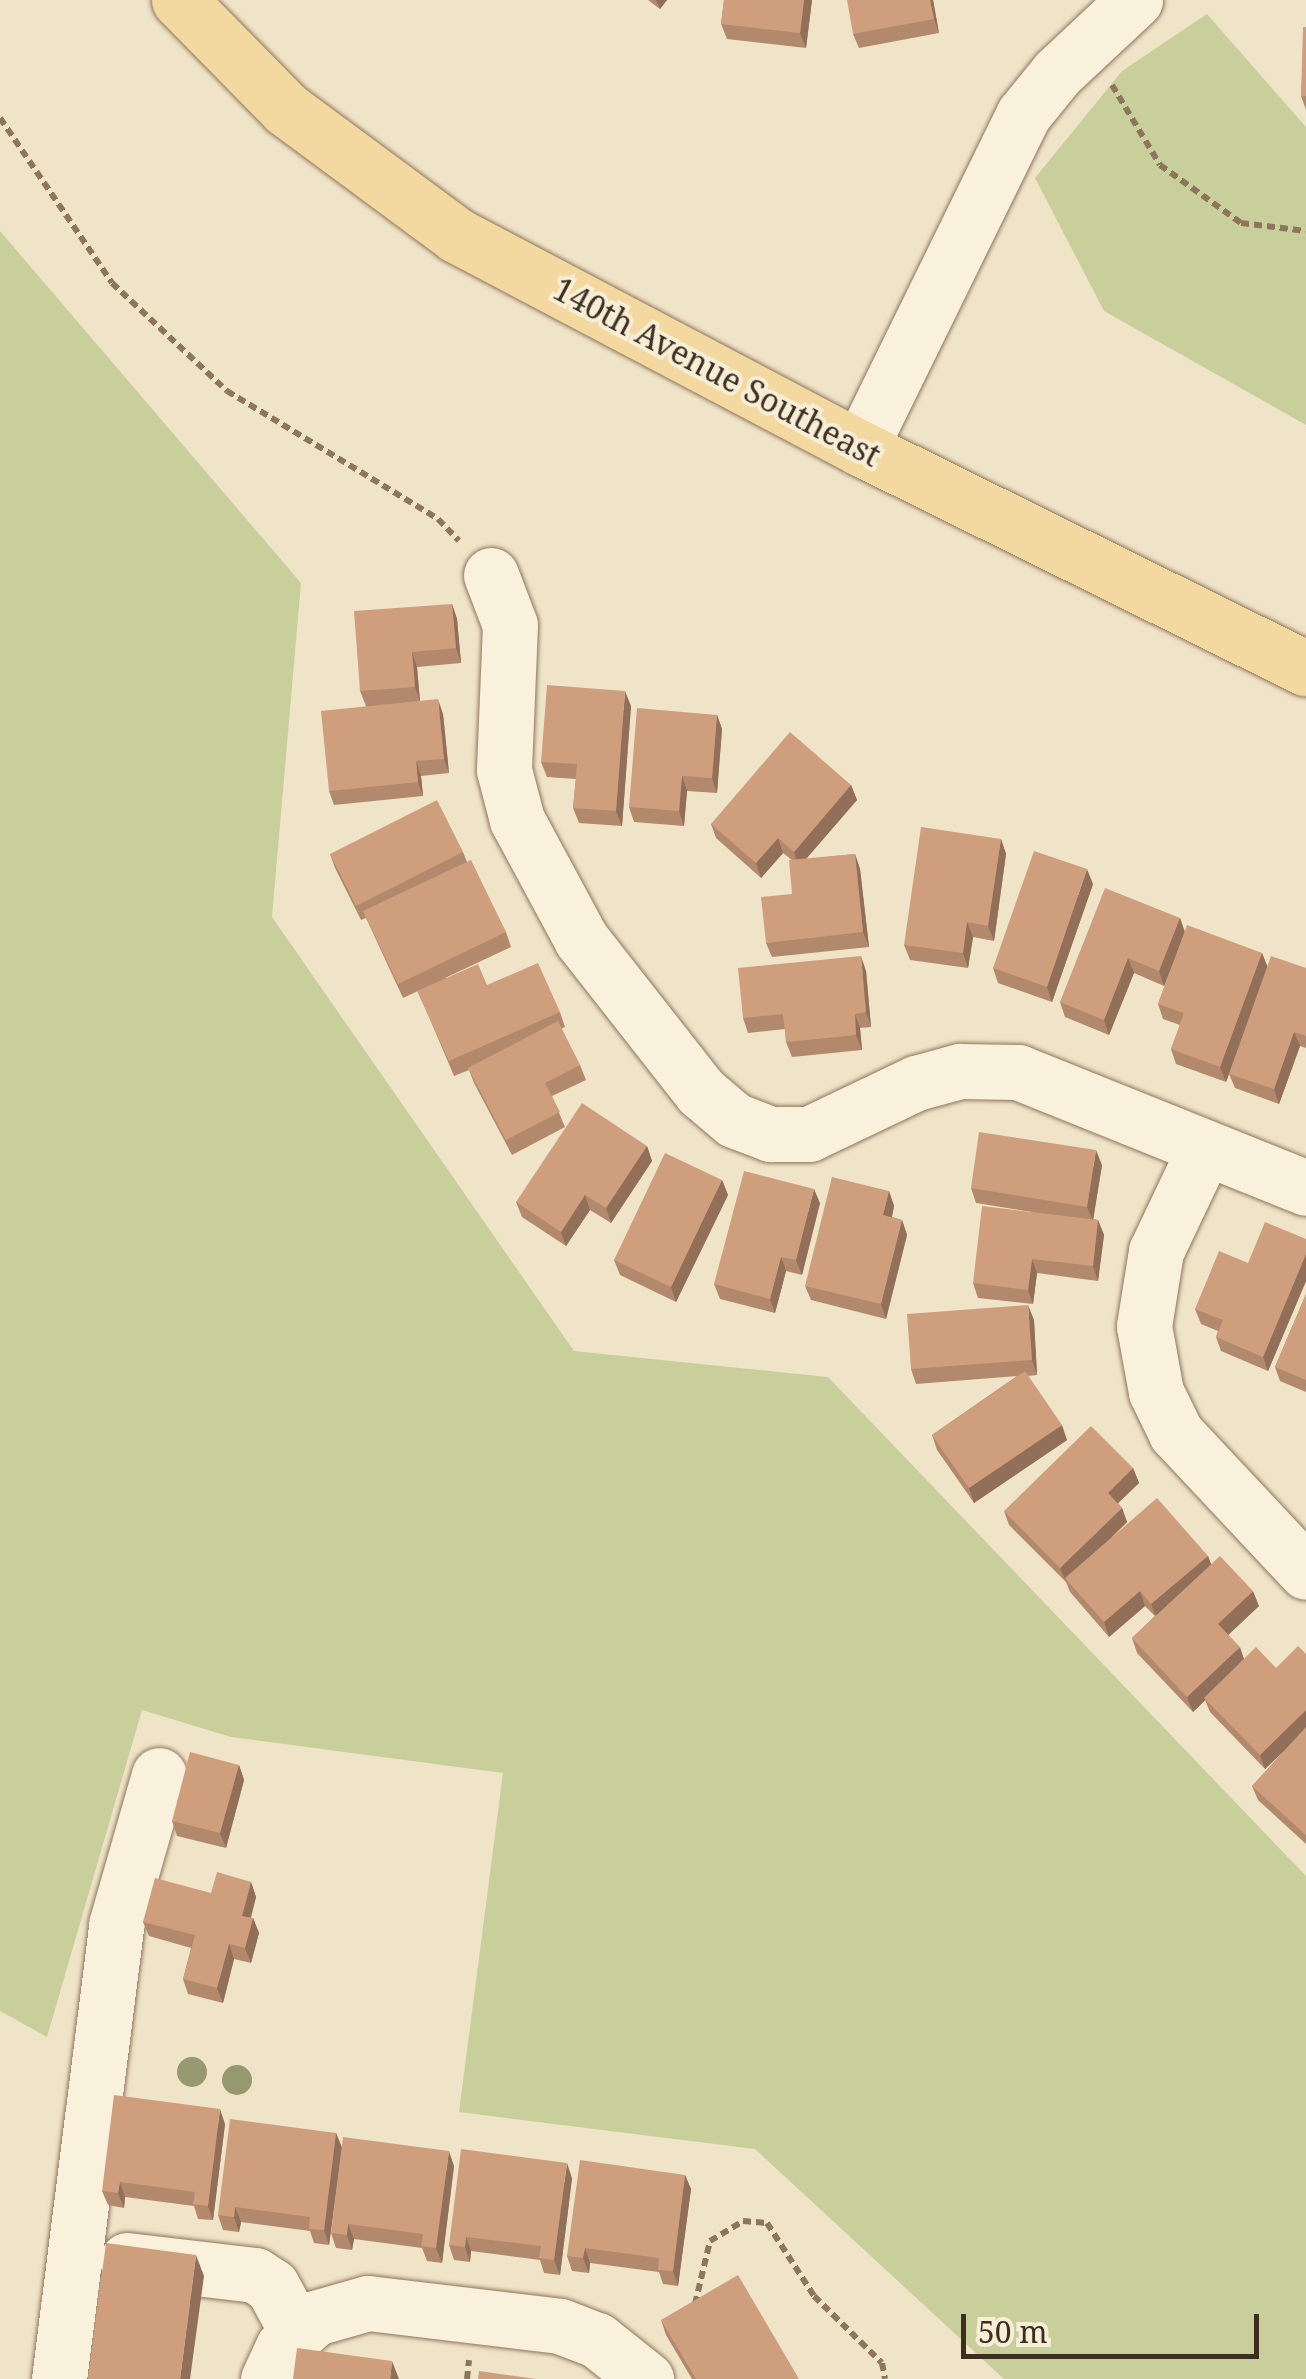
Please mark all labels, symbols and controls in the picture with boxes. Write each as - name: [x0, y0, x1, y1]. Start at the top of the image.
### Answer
- street label: 140th Avenue Southeast: [547, 269, 887, 475]
- scale bar: [966, 2294, 1264, 2356]
- text: 50 m: [978, 2311, 1048, 2352]

